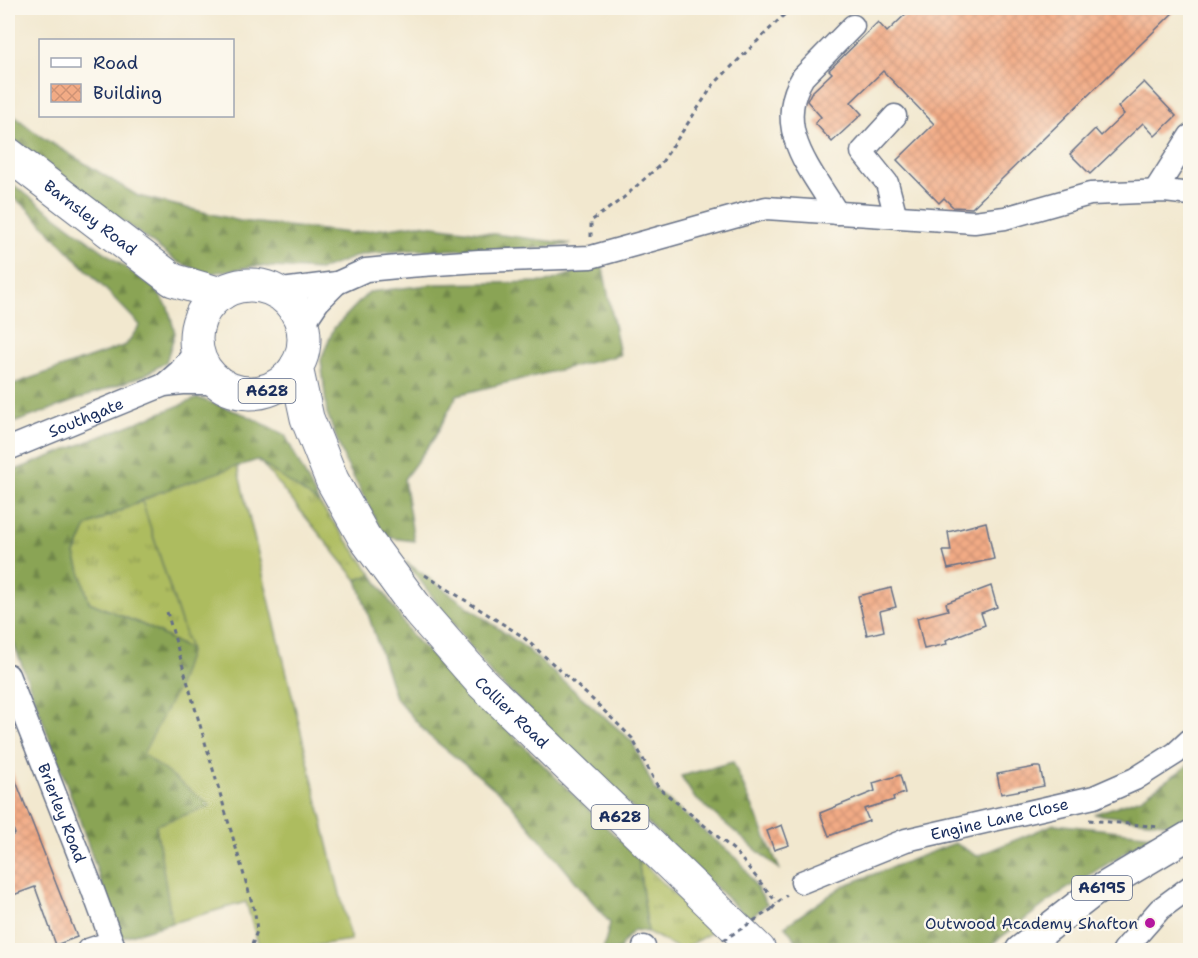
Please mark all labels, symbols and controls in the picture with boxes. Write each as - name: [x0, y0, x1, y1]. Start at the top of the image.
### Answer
- legend: [39, 39, 234, 117]
- text: Road: [93, 51, 138, 75]
- text: Building: [93, 81, 162, 105]
- street label: Barnsley Road: [40, 175, 141, 259]
- road number: A628: [238, 379, 296, 403]
- street label: Southgate: [45, 392, 126, 442]
- street label: Collier Road: [470, 672, 553, 752]
- street label: Brierley Road: [33, 760, 91, 865]
- street label: Engine Lane Close: [928, 793, 1070, 845]
- road number: A628: [592, 805, 648, 829]
- road number: A6195: [1072, 876, 1132, 900]
- place label: Outwood Academy Shafton: [925, 913, 1138, 934]
- marker: Outwood Academy Shafton: [1143, 916, 1157, 930]

